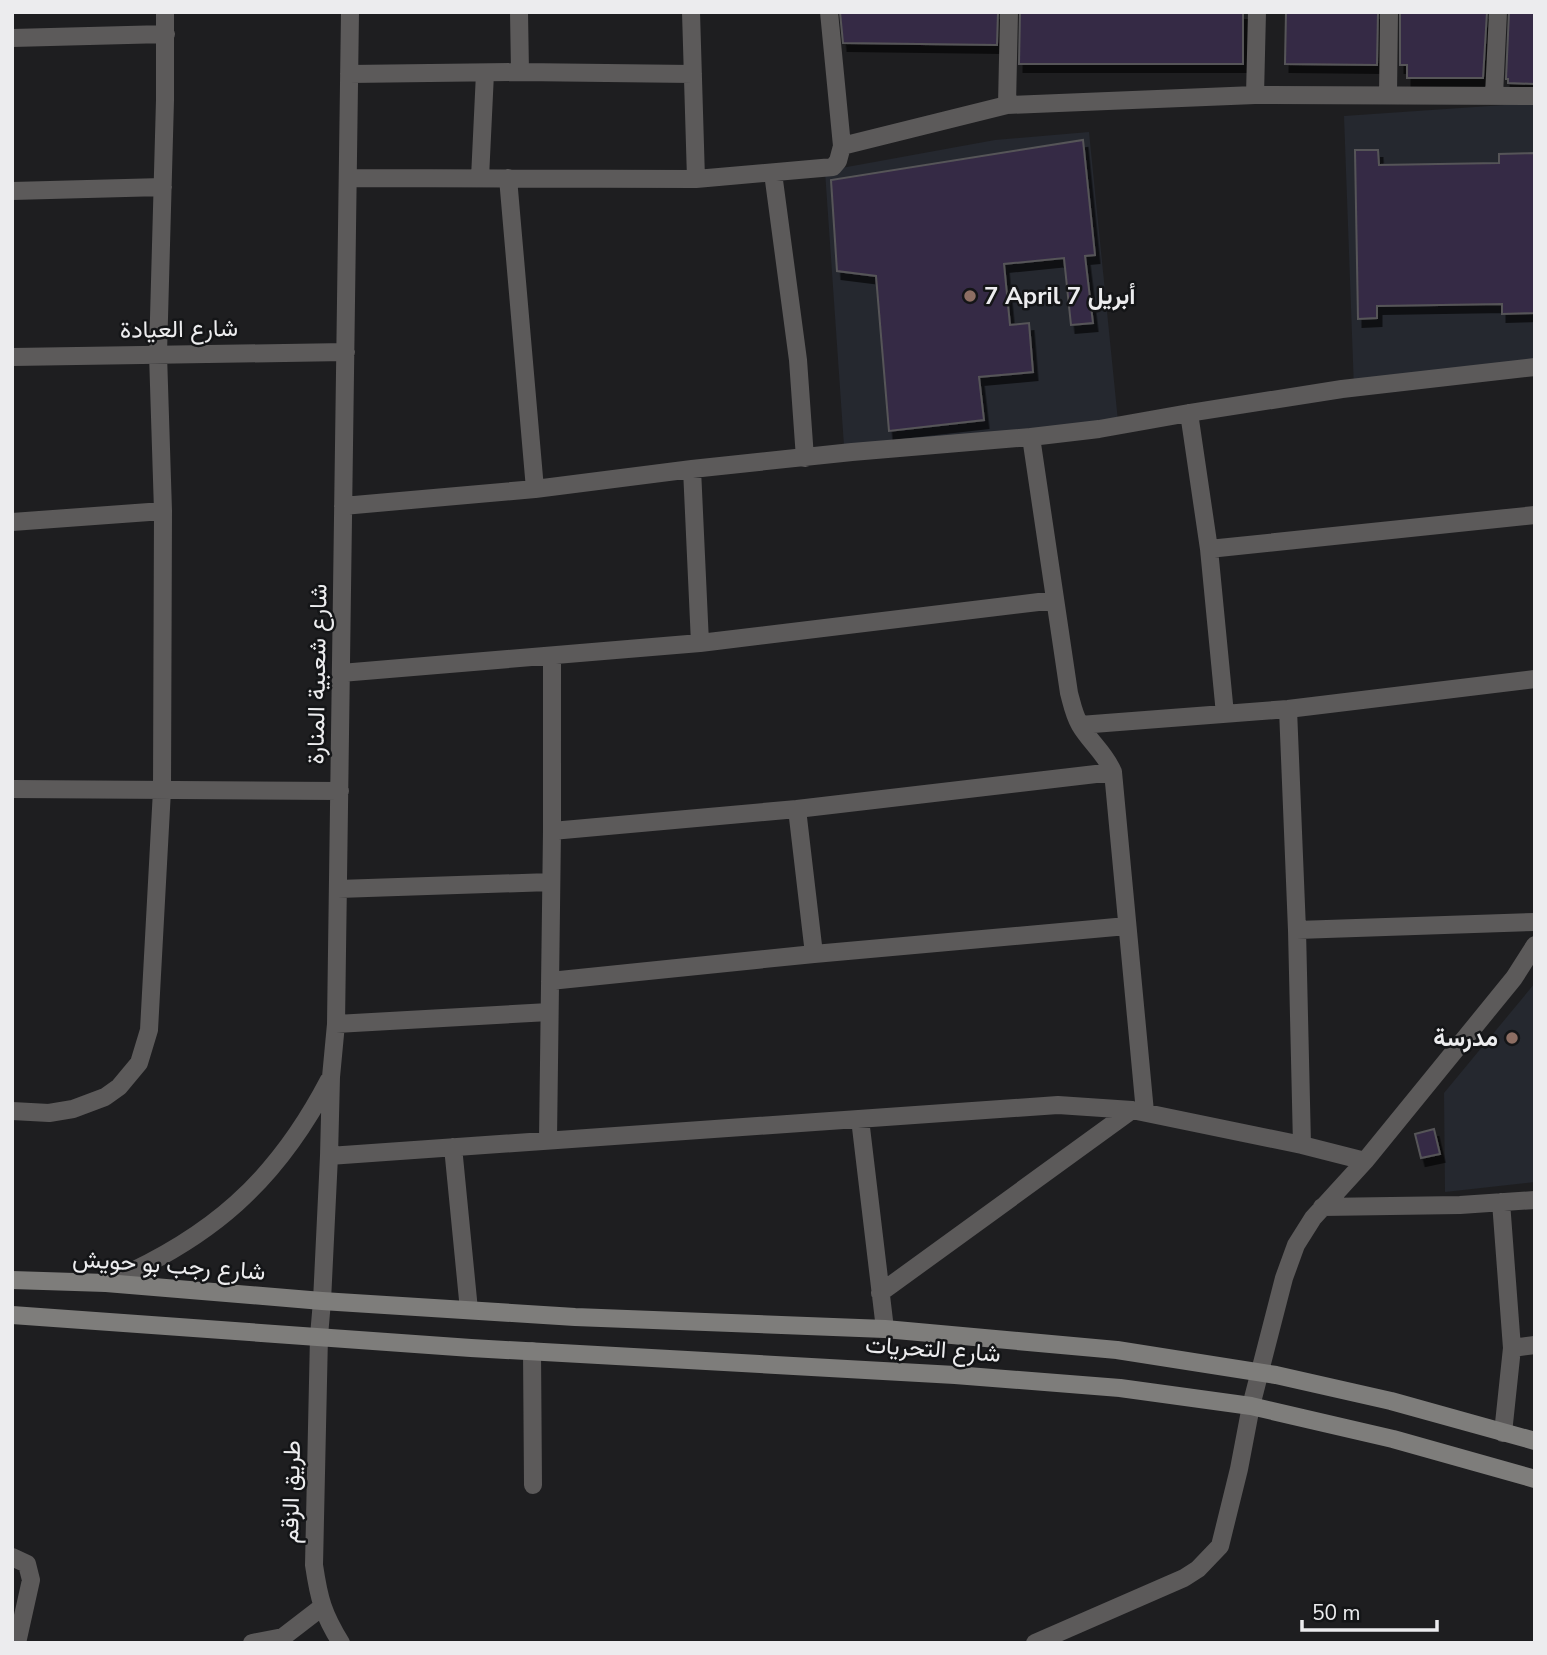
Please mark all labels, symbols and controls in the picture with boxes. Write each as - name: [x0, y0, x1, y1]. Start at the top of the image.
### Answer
- place label: 7 April 7 أبريل: [984, 280, 1136, 312]
- marker: 7 April 7 أبريل: [962, 288, 978, 304]
- street label: شارع العيادة: [120, 312, 238, 346]
- street label: شارع شعبية المنارة: [299, 583, 335, 765]
- place label: مدرسة: [1433, 1022, 1498, 1054]
- marker: مدرسة: [1504, 1030, 1520, 1046]
- street label: شارع رجب بو حويش: [72, 1242, 266, 1288]
- street label: شارع التحريات: [864, 1328, 1002, 1370]
- street label: طريق الزقم: [274, 1440, 308, 1544]
- scale bar: [1302, 1588, 1437, 1632]
- text: 50 m: [1312, 1599, 1361, 1627]

